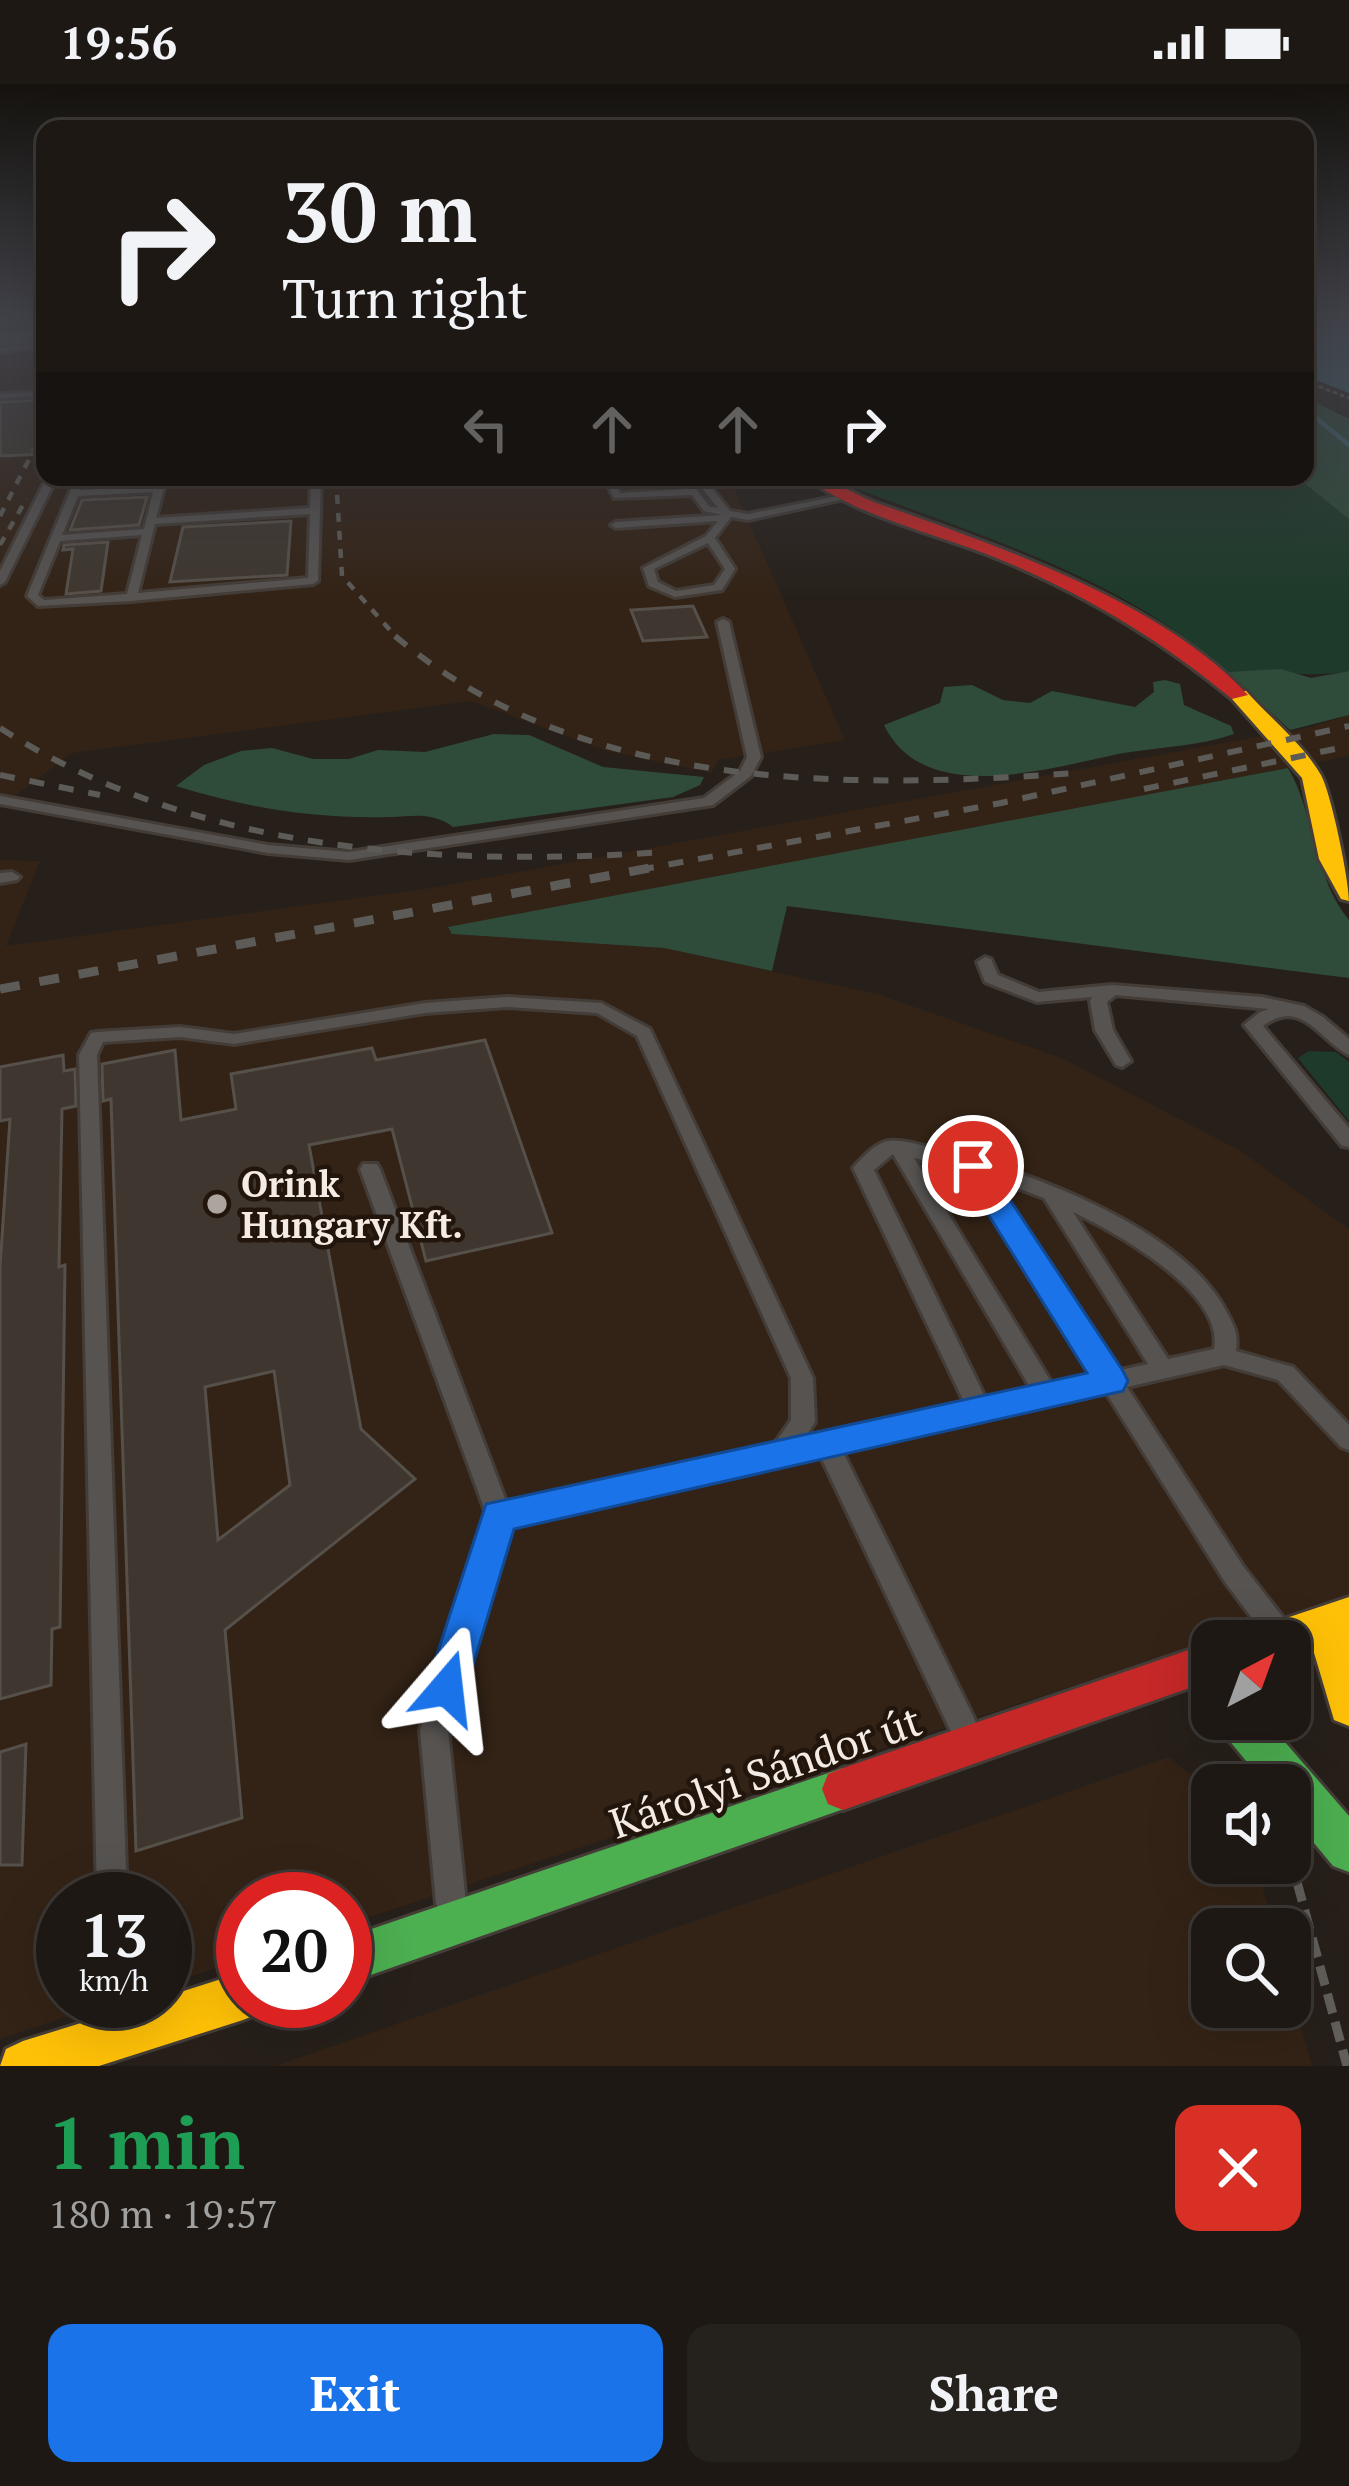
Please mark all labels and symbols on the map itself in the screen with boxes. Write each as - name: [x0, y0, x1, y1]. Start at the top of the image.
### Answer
- pin: [922, 1115, 1024, 1217]
- place label: Orink Hungary Kft.: [241, 1160, 463, 1248]
- marker: Orink Hungary Kft.: [204, 1191, 230, 1217]
- north arrow: [1191, 1620, 1311, 1740]
- position arrow: [384, 1625, 510, 1751]
- street label: Károlyi Sándor út: [602, 1691, 928, 1850]
- speed limit sign: 20: [216, 1872, 372, 2028]

